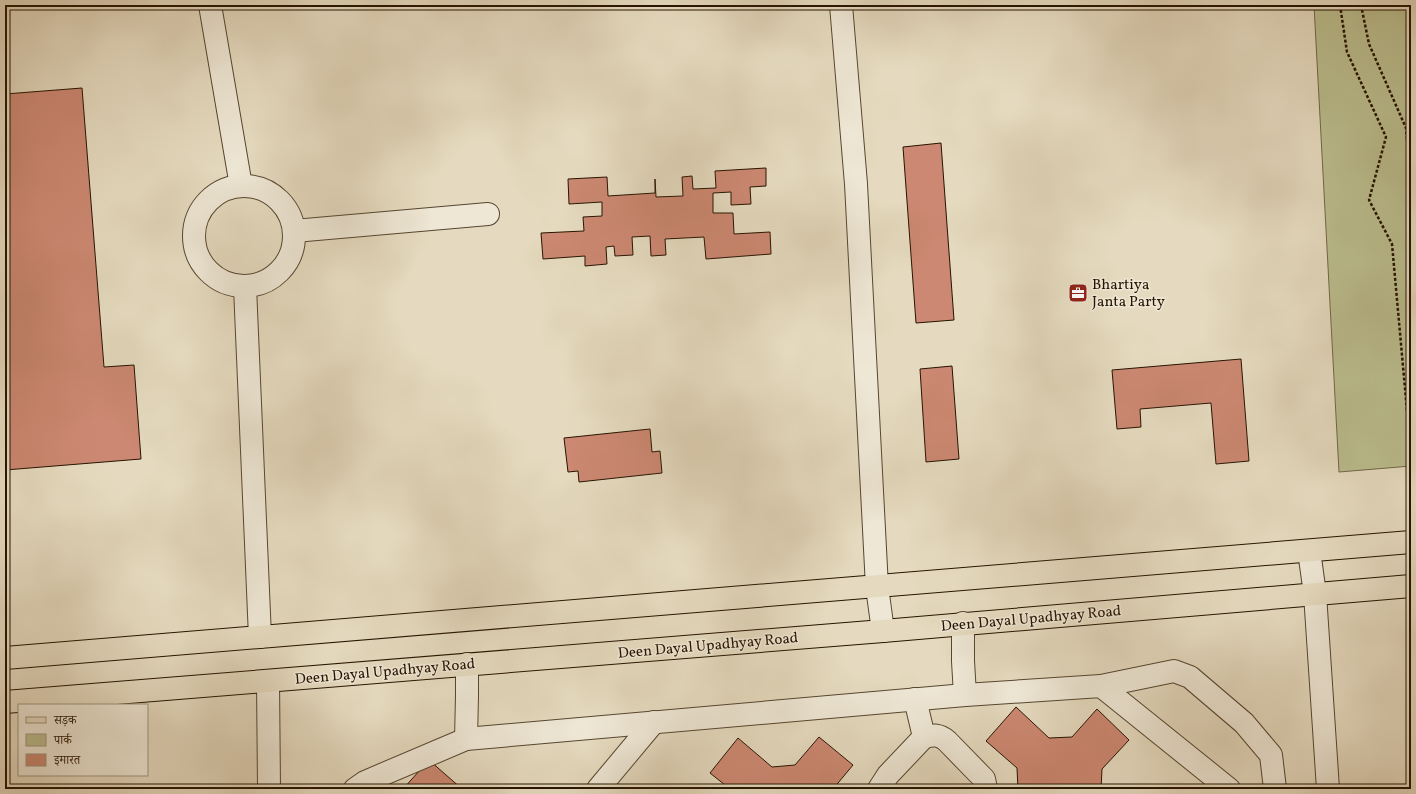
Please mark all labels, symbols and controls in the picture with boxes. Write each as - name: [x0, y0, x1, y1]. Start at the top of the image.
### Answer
- place label: Bhartiya Janta Party: [1092, 275, 1165, 313]
- office icon: Bhartiya Janta Party: [1067, 282, 1089, 304]
- street label: Deen Dayal Upadhyay Road: [940, 601, 1122, 638]
- street label: Deen Dayal Upadhyay Road: [617, 628, 799, 665]
- street label: Deen Dayal Upadhyay Road: [294, 654, 476, 691]
- legend: [18, 704, 148, 776]
- text: सड़क: [53, 713, 78, 729]
- text: पार्क: [53, 733, 73, 749]
- text: इमारत: [53, 753, 81, 769]

